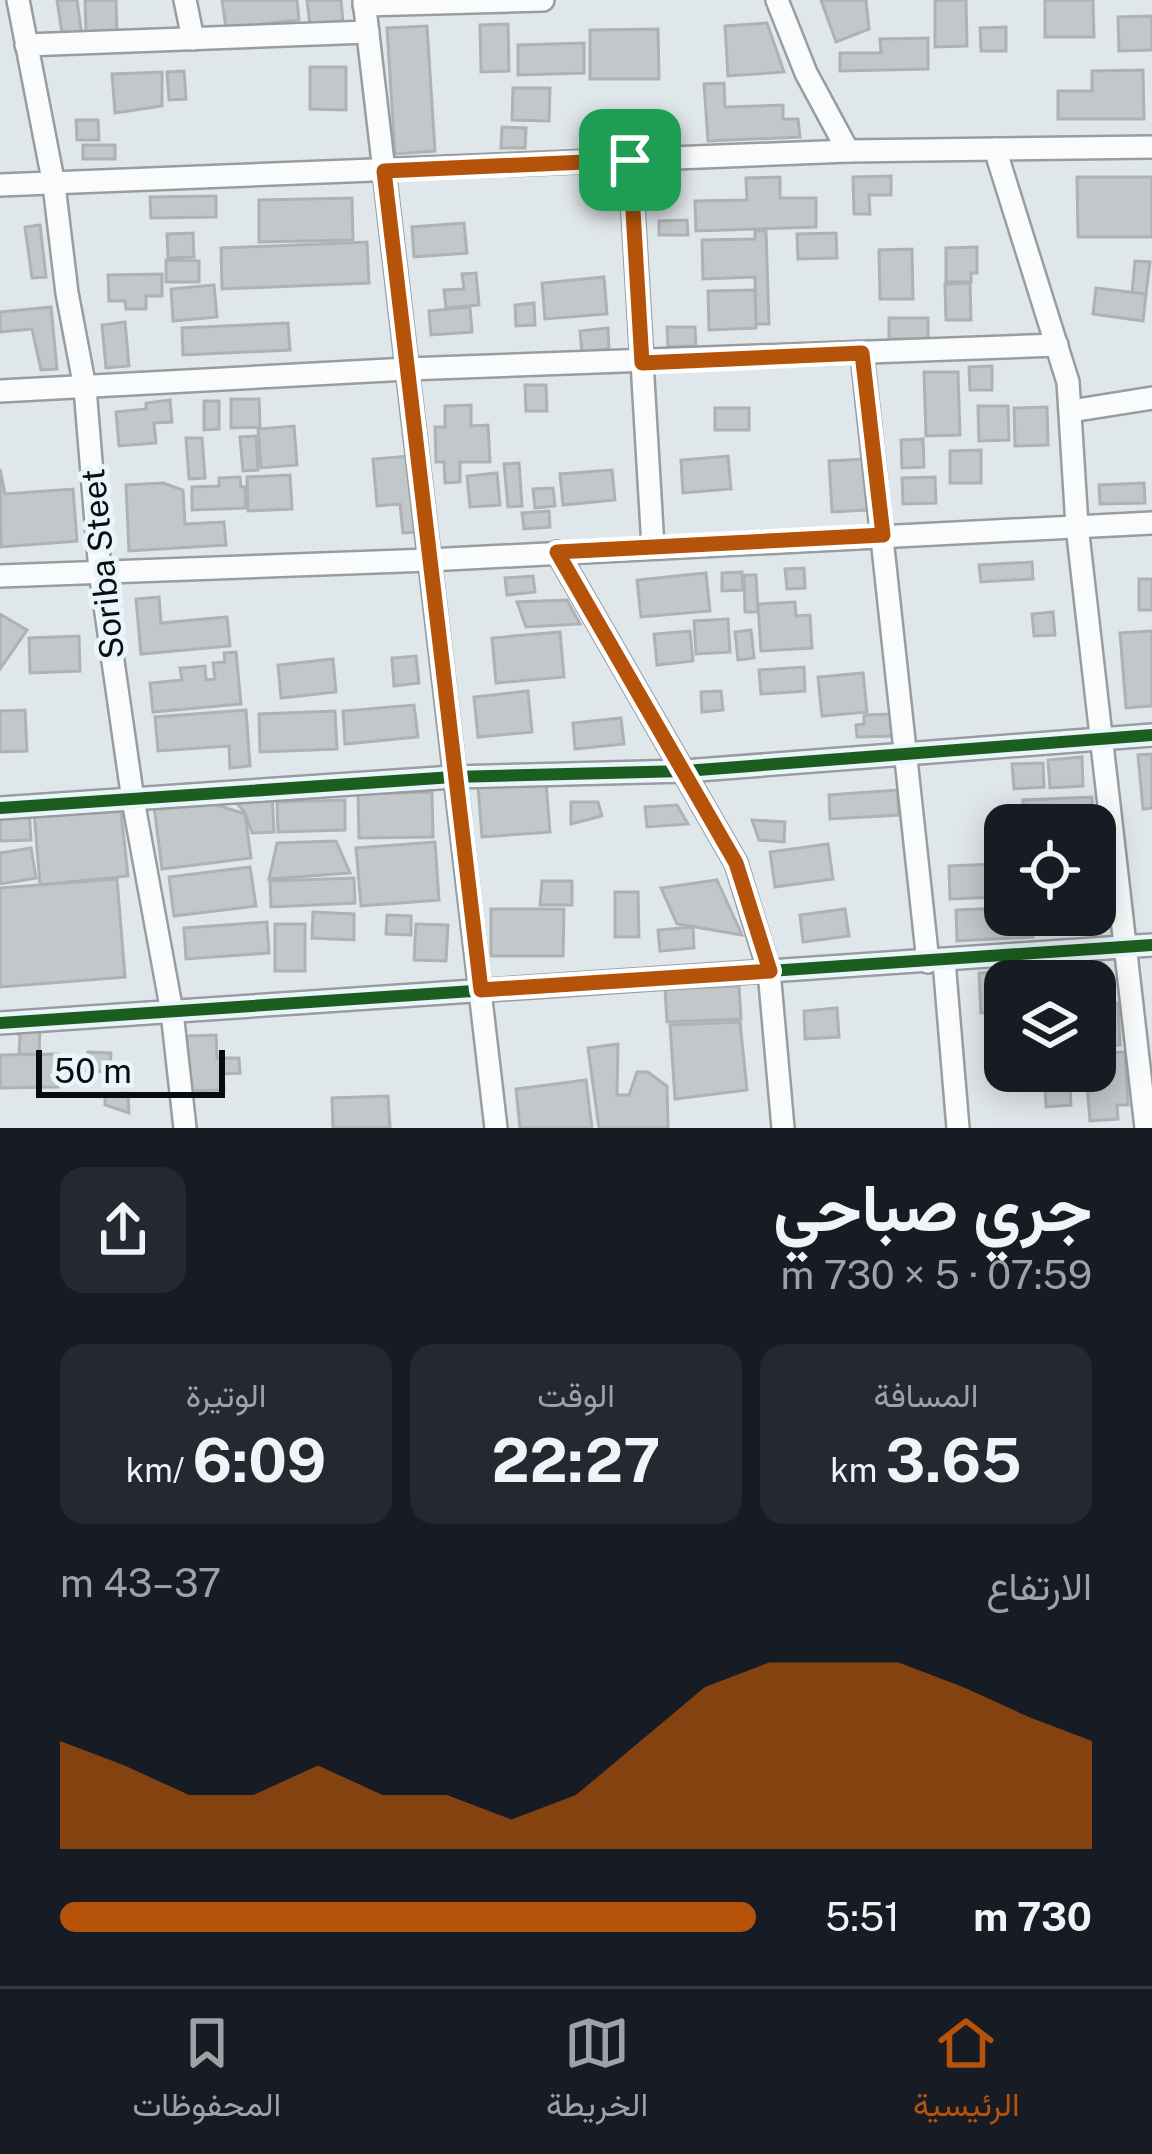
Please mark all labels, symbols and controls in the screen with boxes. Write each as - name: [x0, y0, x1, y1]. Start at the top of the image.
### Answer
- pin: [579, 109, 681, 211]
- icon: arrive: [597, 127, 663, 193]
- street label: Soriba Steet: [73, 467, 131, 661]
- map controls: [984, 804, 1116, 1092]
- button: locate: [984, 804, 1116, 936]
- button: layers: [984, 960, 1116, 1092]
- scale bar: [36, 1044, 225, 1097]
- text: 50 m: [54, 1052, 132, 1090]
- button: share: [60, 1167, 186, 1293]
- text: جري صباحي: [773, 1168, 1092, 1246]
- text: 07:59 · 5 × 730 m: [781, 1252, 1092, 1298]
- text: الوتيرة: [186, 1376, 266, 1414]
- text: الوقت: [537, 1376, 615, 1414]
- text: المسافة: [874, 1376, 978, 1414]
- text: 6:09: [192, 1425, 326, 1496]
- text: 22:27: [491, 1425, 661, 1496]
- text: 3.65: [885, 1425, 1022, 1496]
- text: /km: [126, 1451, 192, 1489]
- text: km: [830, 1451, 885, 1489]
- text: 37–43 m: [60, 1560, 221, 1606]
- text: الارتفاع: [986, 1563, 1092, 1609]
- text: 5:51: [825, 1894, 900, 1940]
- text: 730 m: [973, 1894, 1092, 1940]
- tab: المحفوظات: [132, 2010, 281, 2134]
- tab: الخريطة: [546, 2010, 648, 2134]
- tab: الرئيسية: [913, 2010, 1020, 2134]

